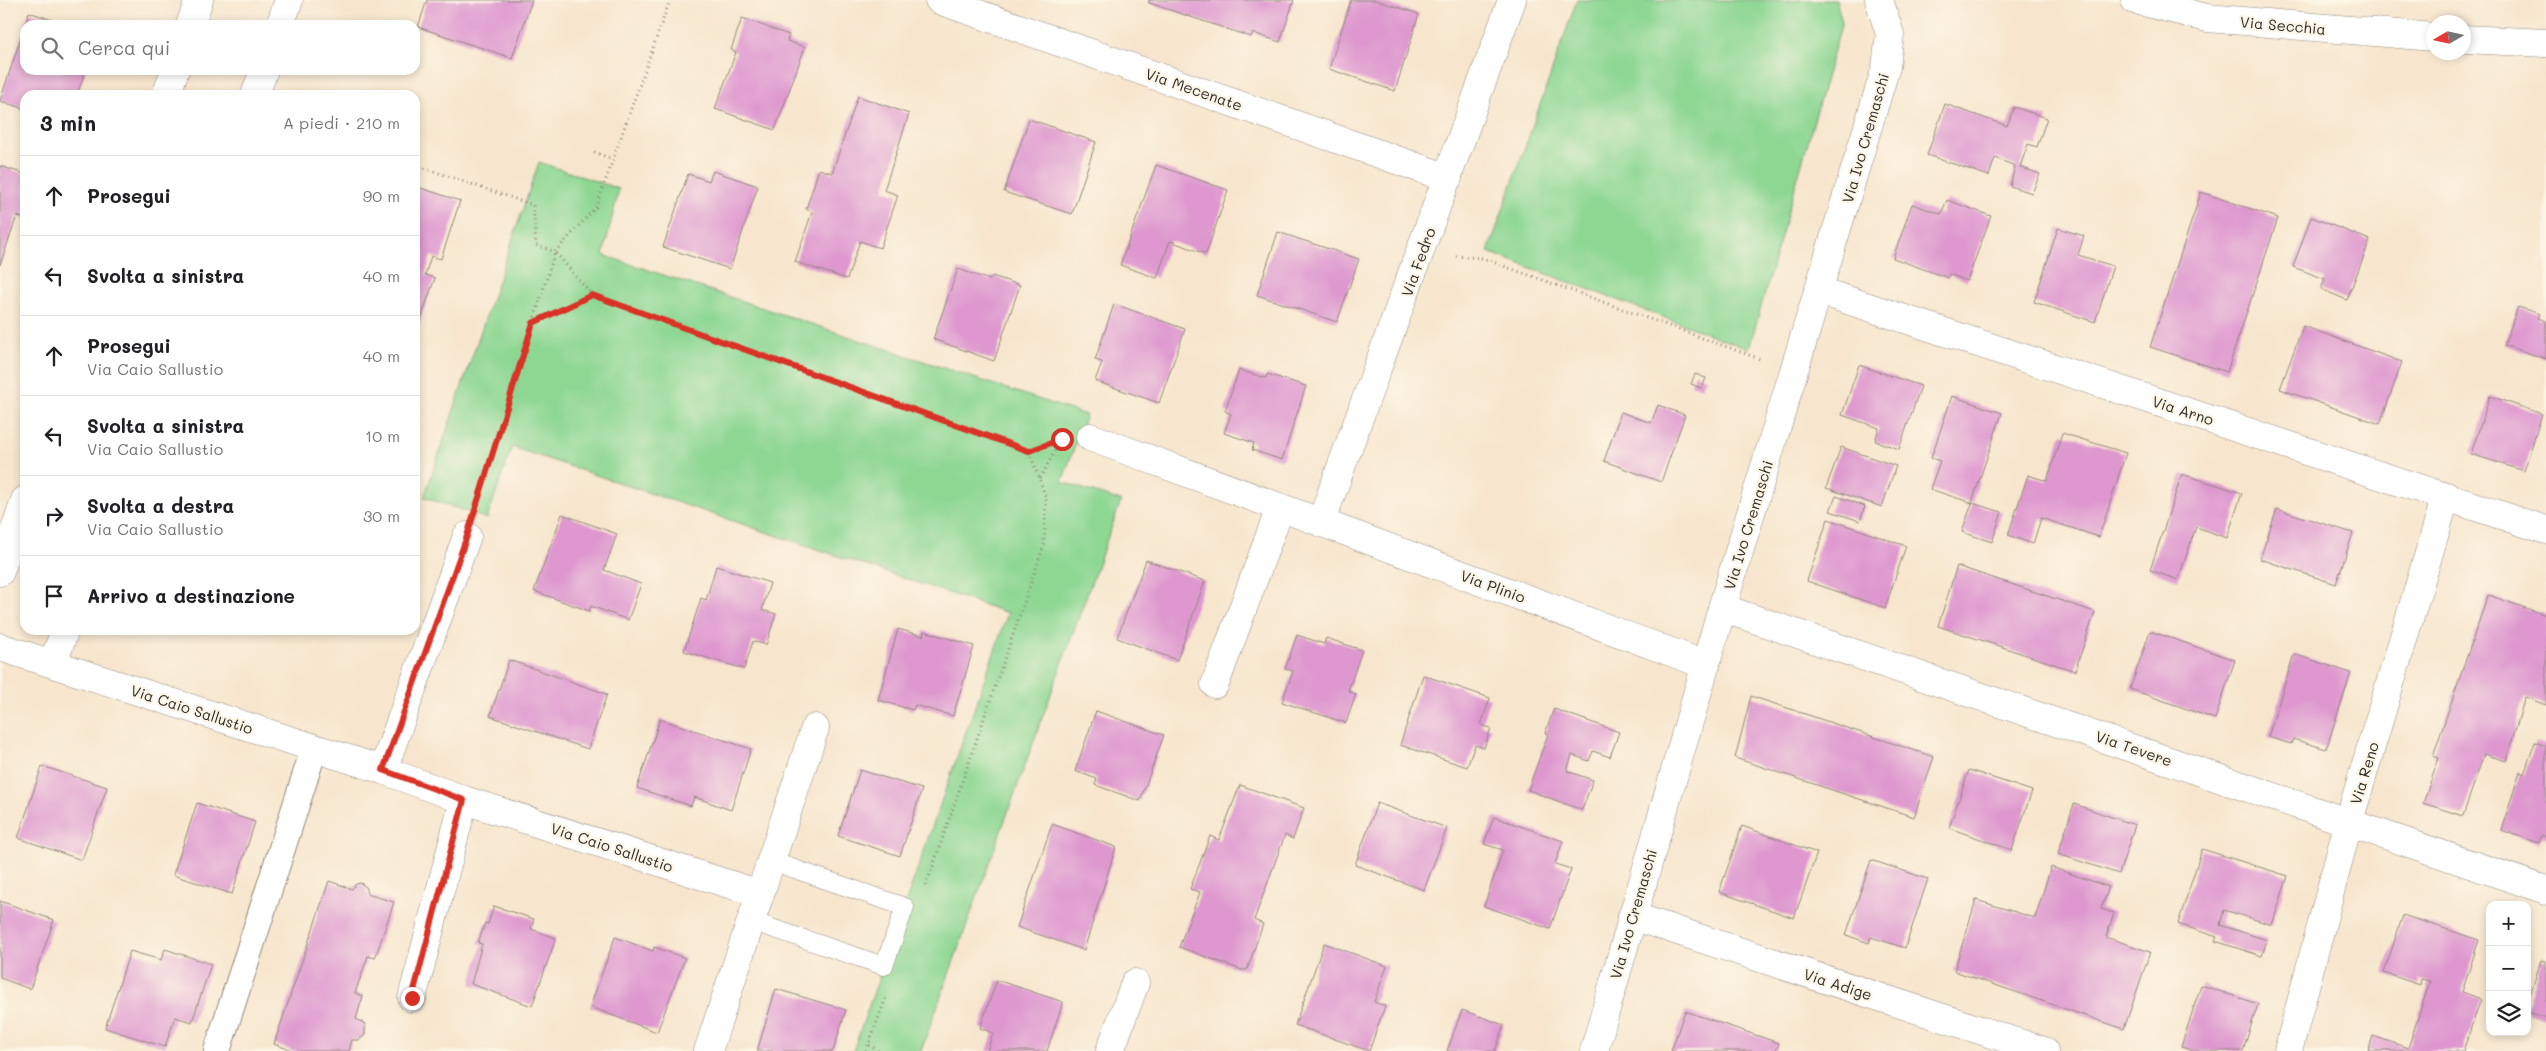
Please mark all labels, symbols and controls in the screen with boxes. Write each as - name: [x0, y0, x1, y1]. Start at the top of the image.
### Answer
- street label: Via Secchia: [2239, 11, 2327, 39]
- north arrow: [2426, 15, 2471, 60]
- search box: [20, 20, 420, 75]
- icon: search: [38, 34, 66, 62]
- text: Cerca qui: [78, 35, 170, 60]
- street label: Via Mecenate: [1143, 63, 1245, 115]
- street label: Via Ivo Cremaschi: [1837, 71, 1893, 205]
- text: 3 min: [40, 109, 96, 136]
- text: A piedi · 210 m: [283, 112, 400, 133]
- icon: ahead: [40, 182, 68, 210]
- text: Prosegui: [87, 183, 171, 208]
- text: 90 m: [363, 185, 400, 206]
- street label: Via Fedro: [1396, 225, 1440, 299]
- icon: left: [40, 262, 68, 290]
- text: Svolta a sinistra: [87, 263, 244, 288]
- text: 40 m: [363, 265, 400, 286]
- text: Prosegui: [87, 333, 171, 358]
- icon: ahead: [40, 342, 68, 370]
- text: 40 m: [363, 345, 400, 366]
- text: Via Caio Sallustio: [87, 358, 223, 379]
- street label: Via Arno: [2150, 391, 2216, 429]
- text: Svolta a sinistra: [87, 413, 244, 438]
- icon: left: [40, 422, 68, 450]
- text: 10 m: [365, 425, 400, 446]
- route start: [1051, 428, 1074, 451]
- text: Via Caio Sallustio: [87, 438, 223, 459]
- street label: Via Ivo Cremaschi: [1719, 458, 1777, 592]
- text: Svolta a destra: [87, 493, 234, 518]
- icon: right: [40, 502, 68, 530]
- text: 30 m: [363, 505, 400, 526]
- text: Via Caio Sallustio: [87, 518, 223, 539]
- street label: Via Plinio: [1458, 565, 1528, 607]
- icon: arrive: [40, 582, 68, 610]
- text: Arrivo a destinazione: [87, 583, 295, 608]
- street label: Via Caio Sallustio: [128, 680, 256, 738]
- street label: Via Tevere: [2093, 726, 2175, 770]
- street label: Via Reno: [2345, 739, 2383, 807]
- street label: Via Caio Sallustio: [548, 818, 676, 876]
- street label: Via Ivo Cremaschi: [1605, 847, 1661, 981]
- map controls: [2486, 901, 2531, 1036]
- button: +: [2486, 901, 2531, 946]
- button: −: [2486, 946, 2531, 991]
- street label: Via Adige: [1801, 964, 1875, 1004]
- route end: [401, 987, 424, 1010]
- button: layers: [2486, 991, 2531, 1036]

